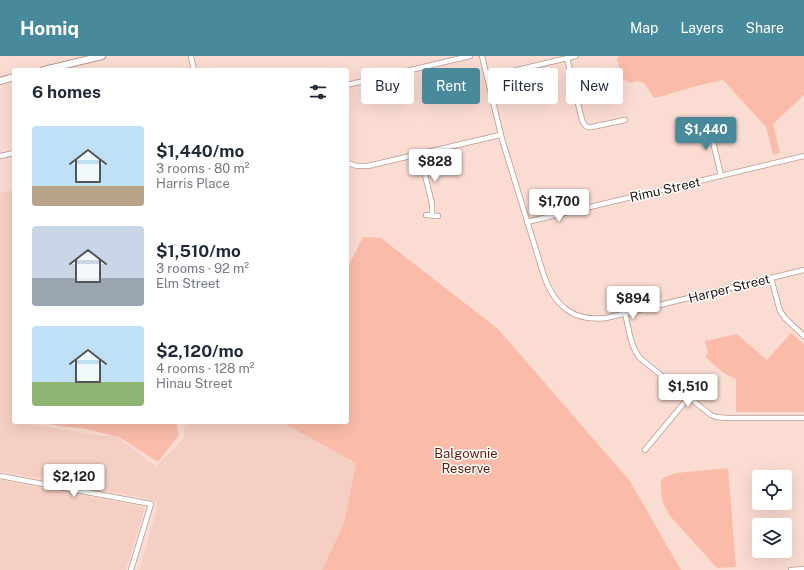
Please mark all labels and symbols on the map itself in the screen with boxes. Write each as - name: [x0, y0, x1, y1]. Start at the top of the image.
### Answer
- pin: $1,440: [673, 117, 739, 151]
- pin: $828: [411, 149, 459, 183]
- street label: Rimu Street: [628, 174, 702, 205]
- pin: $1,700: [526, 189, 592, 223]
- street label: Harper Street: [687, 271, 771, 306]
- pin: $894: [609, 286, 657, 320]
- pin: $1,510: [655, 374, 721, 408]
- park label: Balgownie Reserve: [434, 446, 498, 476]
- pin: $2,120: [41, 464, 107, 498]

